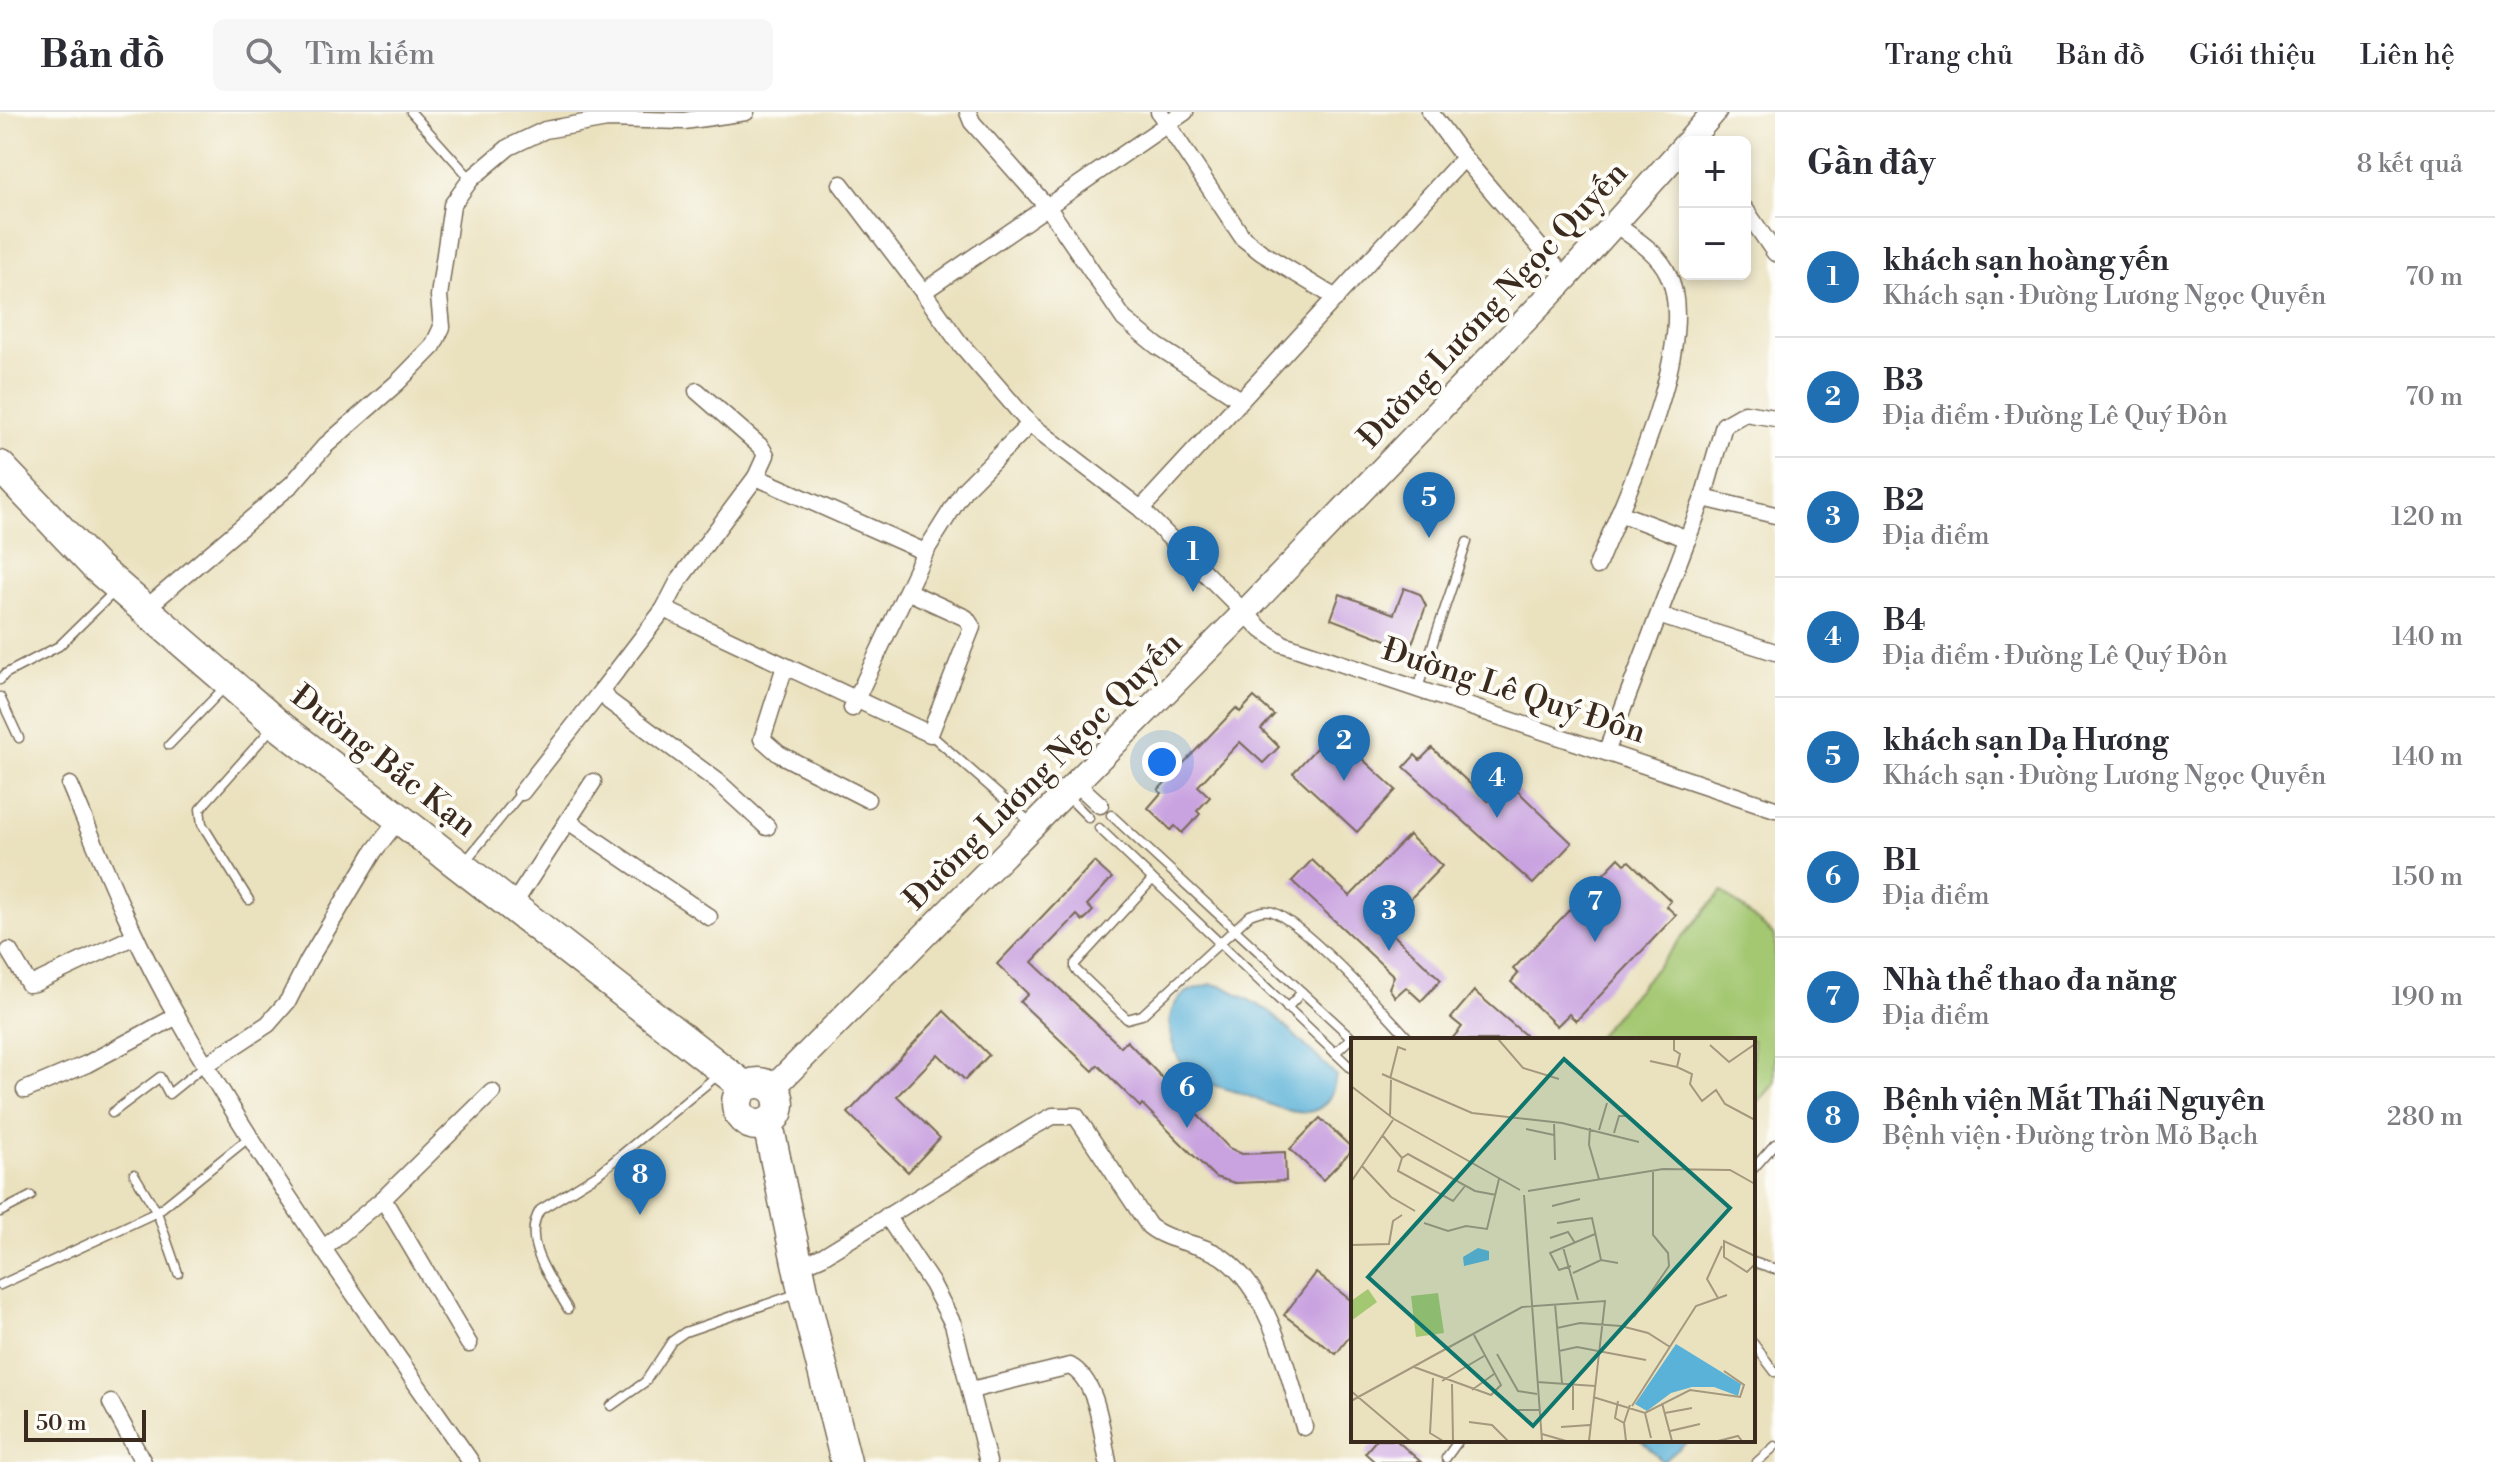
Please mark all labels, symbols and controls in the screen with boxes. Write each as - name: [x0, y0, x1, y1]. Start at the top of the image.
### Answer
- search box: [213, 19, 773, 91]
- text: Bản đồ: [40, 32, 165, 79]
- icon: search: [241, 33, 285, 77]
- text: Tìm kiếm: [305, 36, 435, 74]
- text: Trang chủ: [1885, 38, 2013, 73]
- text: Bản đồ: [2057, 38, 2145, 73]
- text: Giới thiệu: [2189, 38, 2316, 73]
- text: Liên hệ: [2360, 38, 2455, 73]
- map controls: [1679, 136, 1751, 280]
- button: +: [1679, 136, 1751, 208]
- text: Gần đây: [1807, 143, 1935, 185]
- text: 8 kết quả: [2357, 148, 2463, 180]
- street label: Đường Lương Ngọc Quyến: [1350, 153, 1636, 457]
- button: −: [1679, 208, 1751, 280]
- text: khách sạn hoàng yến: [1883, 242, 2169, 280]
- text: 1: [1827, 261, 1839, 293]
- text: 70 m: [2405, 261, 2463, 293]
- text: Khách sạn · Đường Lương Ngọc Quyến: [1883, 280, 2326, 312]
- text: B3: [1883, 362, 1924, 400]
- text: 2: [1825, 381, 1841, 413]
- text: 70 m: [2405, 381, 2463, 413]
- text: Địa điểm · Đường Lê Quý Đôn: [1883, 400, 2228, 432]
- pin: 5: [1403, 472, 1455, 538]
- text: B2: [1883, 482, 1924, 520]
- text: 3: [1825, 501, 1841, 533]
- text: 120 m: [2391, 501, 2463, 533]
- text: Địa điểm: [1883, 520, 1990, 552]
- pin: 1: [1167, 526, 1219, 592]
- text: B4: [1883, 602, 1926, 640]
- text: 4: [1824, 621, 1842, 653]
- text: 140 m: [2392, 621, 2463, 653]
- street label: Đường Lương Ngọc Quyến: [895, 623, 1191, 919]
- street label: Đường Lê Quý Đôn: [1377, 630, 1651, 752]
- text: Địa điểm · Đường Lê Quý Đôn: [1883, 640, 2228, 672]
- street label: Đường Bắc Kạn: [283, 676, 485, 846]
- pin: 2: [1318, 715, 1370, 781]
- text: khách sạn Dạ Hương: [1883, 722, 2169, 760]
- text: 5: [1825, 741, 1841, 773]
- text: 140 m: [2392, 741, 2463, 773]
- your location: [1142, 742, 1182, 782]
- pin: 4: [1471, 752, 1523, 818]
- text: Khách sạn · Đường Lương Ngọc Quyến: [1883, 760, 2326, 792]
- text: B1: [1883, 842, 1920, 880]
- text: 6: [1825, 861, 1841, 893]
- text: 150 m: [2392, 861, 2463, 893]
- pin: 7: [1569, 876, 1621, 942]
- text: Địa điểm: [1883, 880, 1990, 912]
- pin: 3: [1363, 885, 1415, 951]
- text: Nhà thể thao đa năng: [1883, 962, 2176, 1000]
- text: 7: [1825, 981, 1841, 1013]
- text: 190 m: [2392, 981, 2463, 1013]
- text: Địa điểm: [1883, 1000, 1990, 1032]
- inset map: [1351, 1038, 1755, 1442]
- pin: 6: [1161, 1062, 1213, 1128]
- text: Bệnh viện Mắt Thái Nguyên: [1883, 1082, 2265, 1120]
- text: 8: [1825, 1101, 1841, 1133]
- text: 280 m: [2387, 1101, 2463, 1133]
- text: Bệnh viện · Đường tròn Mỏ Bạch: [1883, 1120, 2258, 1152]
- pin: 8: [614, 1149, 666, 1215]
- scale bar: [24, 1406, 146, 1442]
- text: 50 m: [36, 1410, 87, 1437]

